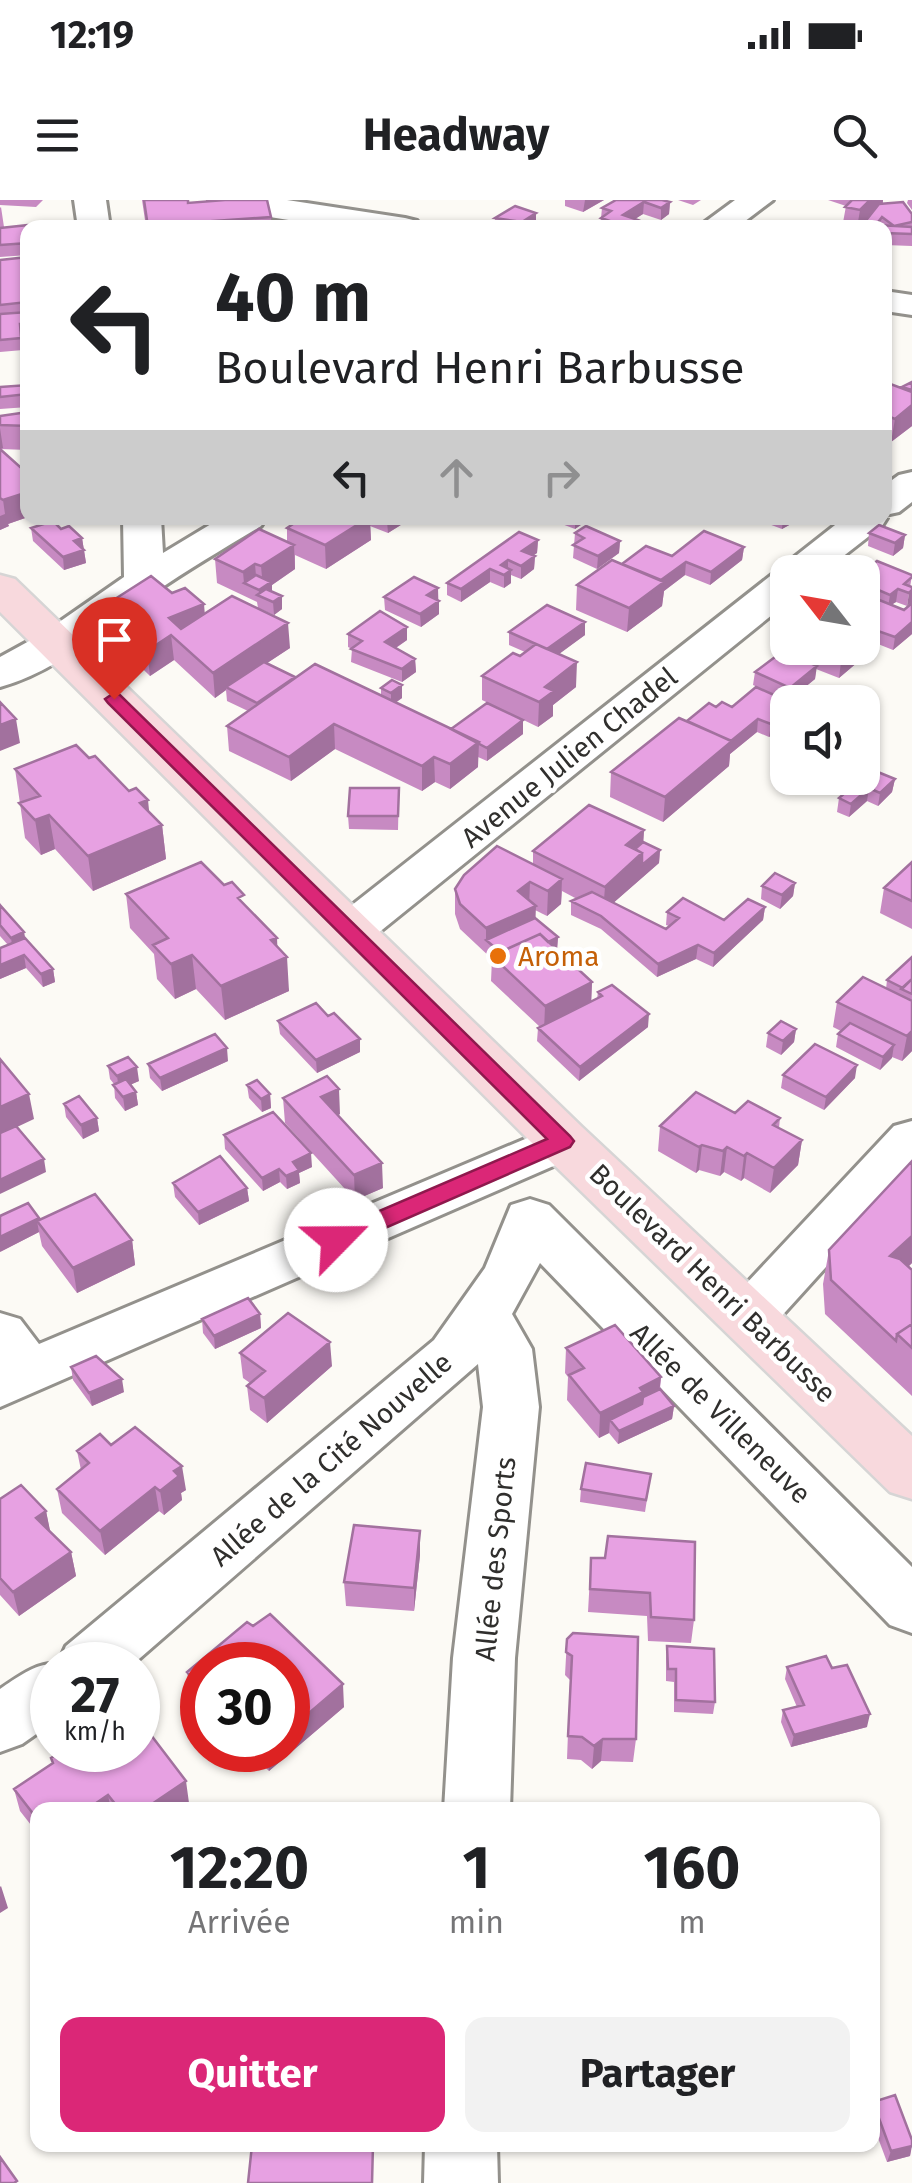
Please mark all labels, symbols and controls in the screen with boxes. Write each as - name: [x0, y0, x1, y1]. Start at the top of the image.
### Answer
- text: 12:19: [50, 12, 134, 58]
- icon: menu: [30, 108, 85, 163]
- text: Headway: [363, 108, 549, 162]
- icon: search: [827, 108, 882, 163]
- text: 40 m: [215, 256, 371, 340]
- icon: left: [50, 260, 180, 390]
- text: Boulevard Henri Barbusse: [215, 341, 745, 395]
- icon: left: [324, 450, 379, 505]
- icon: ahead: [429, 450, 484, 505]
- icon: right: [534, 450, 589, 505]
- north arrow: [770, 555, 880, 665]
- map controls: [770, 555, 880, 795]
- pin: [72, 597, 157, 700]
- icon: arrive: [87, 612, 142, 667]
- street label: Avenue Julien Chadel: [455, 660, 684, 854]
- button: sound: [770, 685, 880, 795]
- place label: Aroma: [518, 940, 600, 973]
- marker: Aroma: [487, 945, 509, 967]
- street label: Boulevard Henri Barbusse: [583, 1157, 843, 1410]
- position arrow: [284, 1188, 388, 1292]
- street label: Allée de Villeneuve: [624, 1316, 818, 1510]
- street label: Allée de la Cité Nouvelle: [204, 1346, 459, 1573]
- street label: Allée des Sports: [468, 1455, 523, 1663]
- speed limit sign: 30: [180, 1642, 310, 1772]
- text: 27: [71, 1665, 119, 1725]
- text: km/h: [64, 1717, 126, 1747]
- text: 12:20: [170, 1832, 309, 1904]
- text: 1: [462, 1832, 490, 1904]
- text: 160: [644, 1832, 740, 1904]
- text: Arrivée: [188, 1903, 291, 1941]
- text: min: [449, 1903, 504, 1941]
- text: m: [678, 1903, 706, 1941]
- button: Quitter: [60, 2017, 445, 2132]
- button: Partager: [465, 2017, 850, 2132]

